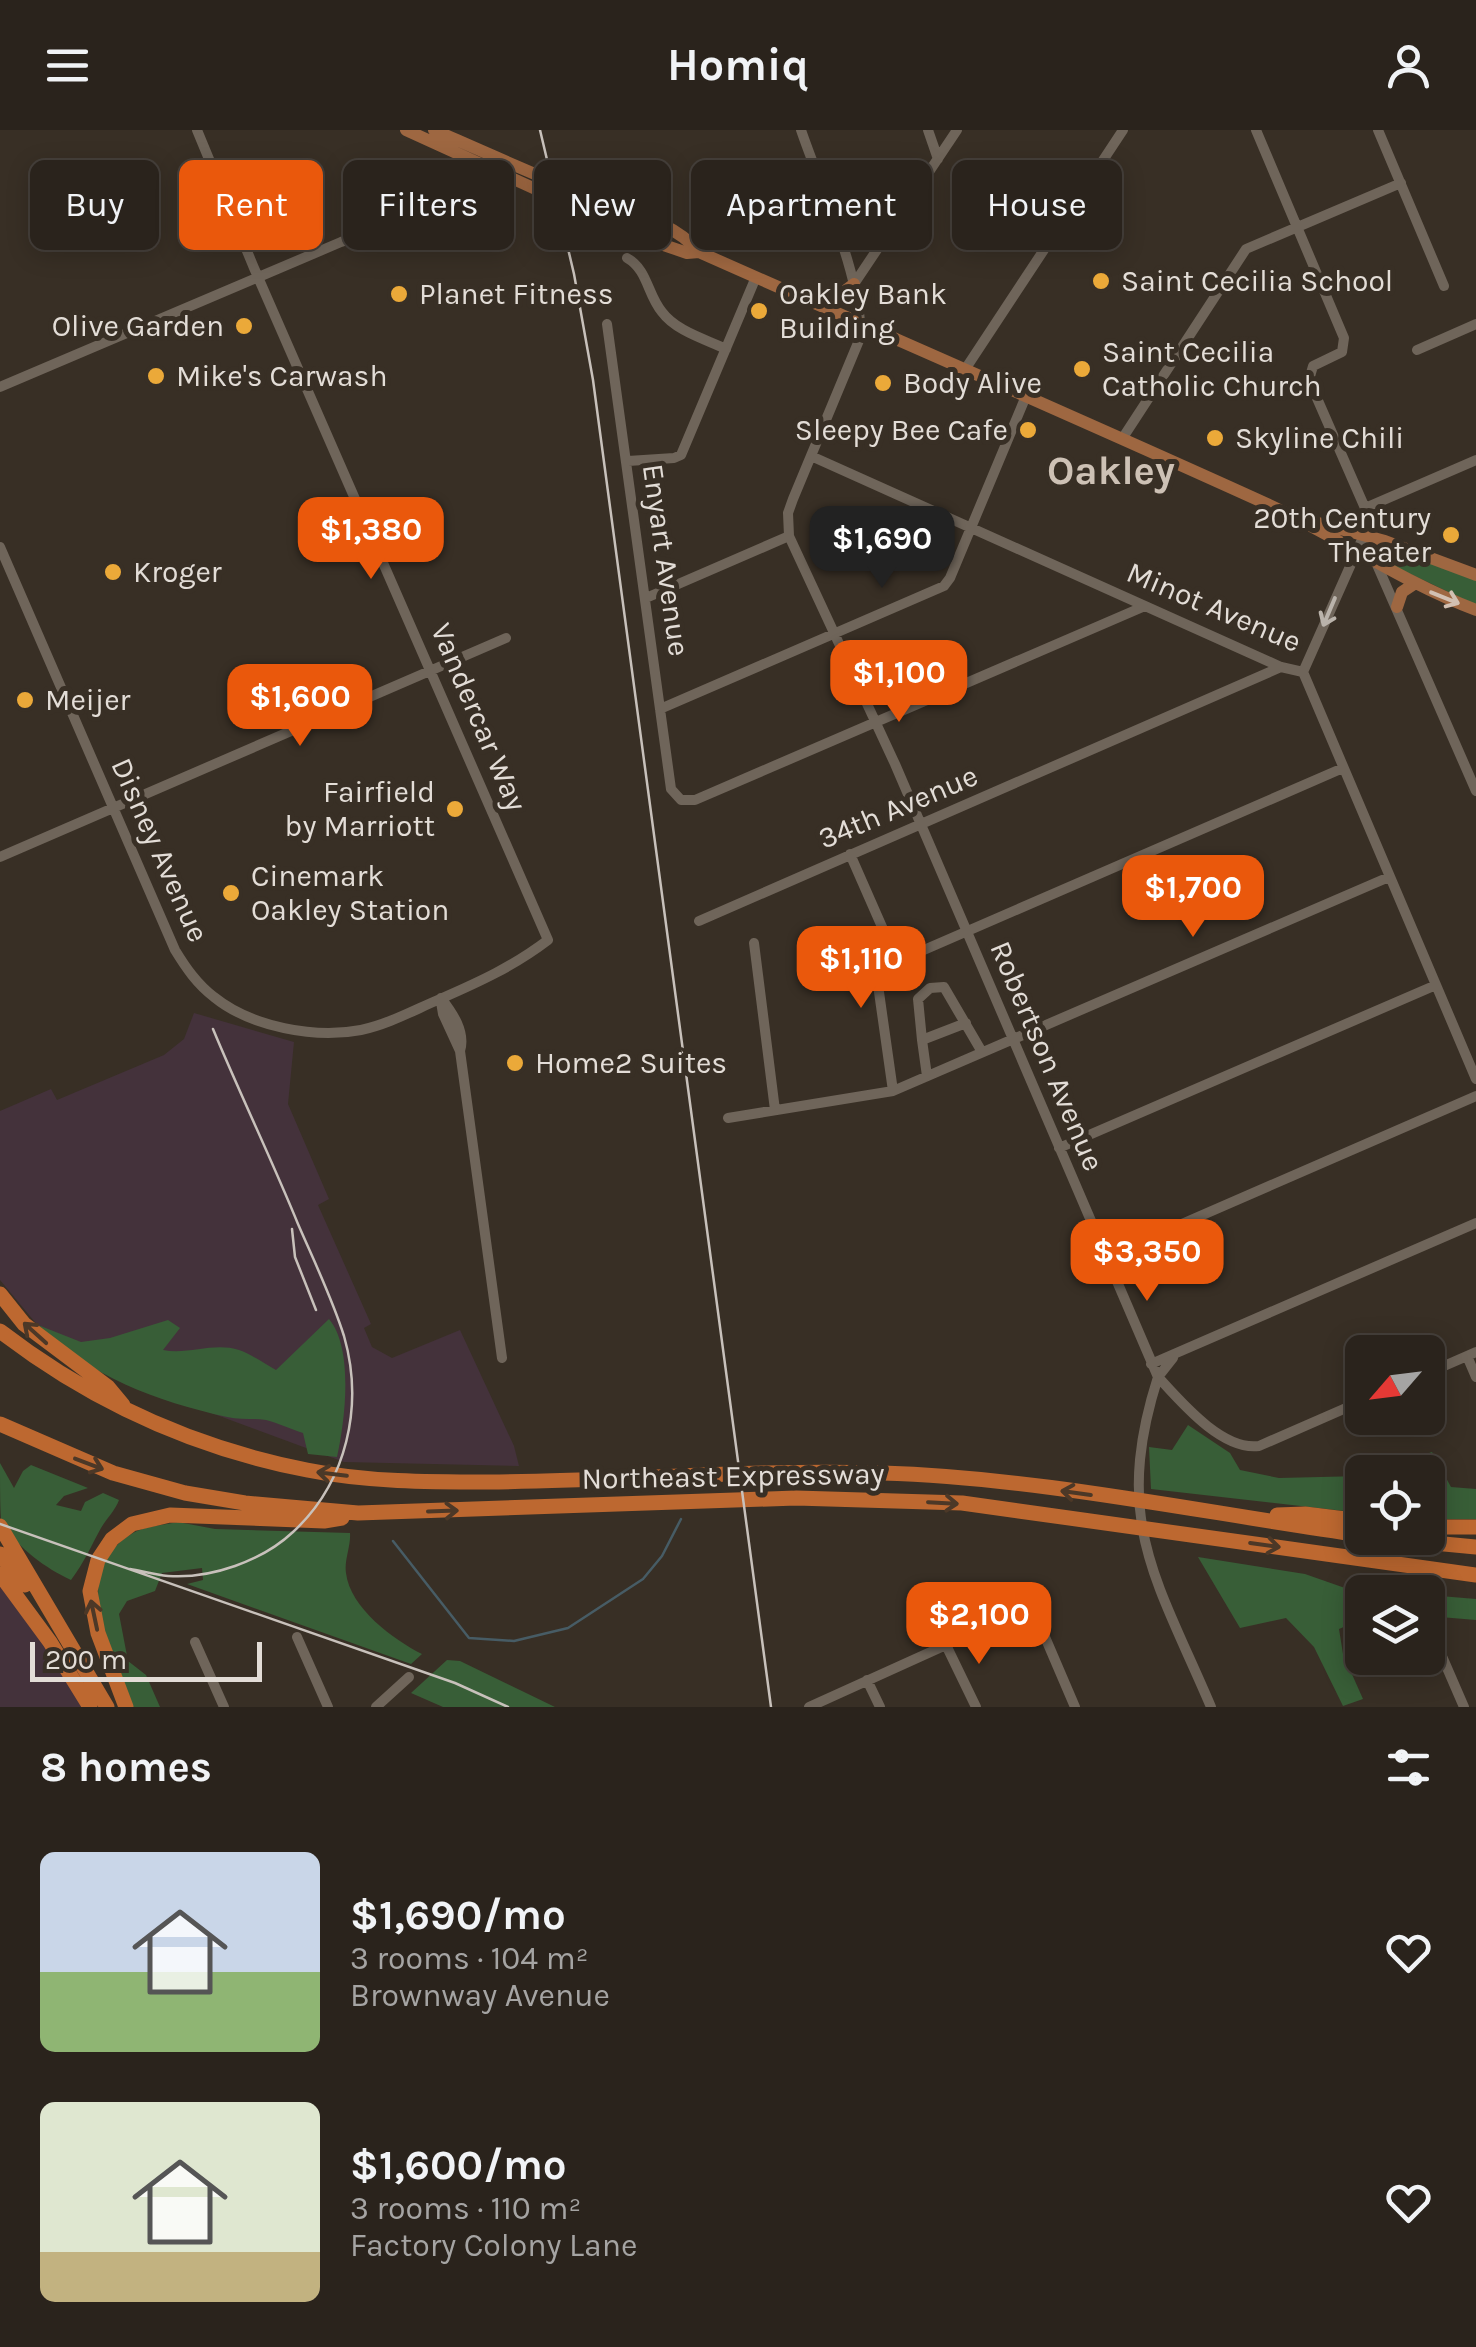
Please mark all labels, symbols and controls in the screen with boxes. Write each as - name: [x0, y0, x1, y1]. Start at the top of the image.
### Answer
- icon: menu: [40, 38, 95, 93]
- icon: person: [1381, 38, 1436, 93]
- text: Homiq: [667, 39, 809, 91]
- chip: Buy: [30, 160, 159, 250]
- chip: Rent: [179, 160, 323, 250]
- chip: Filters: [343, 160, 514, 250]
- chip: New: [534, 160, 671, 250]
- chip: Apartment: [691, 160, 932, 250]
- chip: House: [952, 160, 1122, 250]
- place label: Saint Cecilia School: [1121, 263, 1393, 299]
- marker: Saint Cecilia School: [1090, 270, 1112, 292]
- place label: Planet Fitness: [419, 276, 613, 312]
- place label: Oakley Bank Building: [779, 276, 947, 346]
- marker: Planet Fitness: [388, 283, 410, 305]
- marker: Oakley Bank Building: [748, 300, 770, 322]
- place label: Olive Garden: [52, 308, 224, 344]
- marker: Olive Garden: [233, 315, 255, 337]
- place label: Saint Cecilia Catholic Church: [1102, 334, 1322, 404]
- place label: Mike's Carwash: [176, 358, 388, 394]
- marker: Saint Cecilia Catholic Church: [1071, 358, 1093, 380]
- marker: Mike's Carwash: [145, 365, 167, 387]
- place label: Body Alive: [903, 365, 1042, 401]
- marker: Body Alive: [872, 372, 894, 394]
- place label: Sleepy Bee Cafe: [795, 412, 1008, 448]
- marker: Sleepy Bee Cafe: [1017, 419, 1039, 441]
- place label: Skyline Chili: [1235, 420, 1404, 456]
- marker: Skyline Chili: [1204, 427, 1226, 449]
- district label: Oakley: [1047, 447, 1175, 494]
- street label: Enyart Avenue: [635, 462, 697, 658]
- pin: $1,380: [290, 497, 452, 582]
- place label: 20th Century Theater: [1253, 500, 1431, 570]
- pin: $1,690: [801, 506, 963, 591]
- text: $1,380: [320, 511, 422, 548]
- text: $1,690: [832, 520, 932, 557]
- marker: 20th Century Theater: [1440, 524, 1462, 546]
- place label: Kroger: [133, 554, 222, 590]
- street label: Minot Avenue: [1121, 554, 1307, 660]
- marker: Kroger: [102, 561, 124, 583]
- one-way arrow: [1429, 590, 1460, 608]
- one-way arrow: [1319, 596, 1337, 627]
- street label: Vandercar Way: [423, 618, 535, 817]
- pin: $1,100: [818, 640, 980, 725]
- text: $1,100: [852, 654, 946, 691]
- pin: $1,600: [219, 664, 381, 749]
- text: $1,600: [249, 678, 351, 715]
- place label: Meijer: [45, 682, 131, 718]
- marker: Meijer: [14, 689, 36, 711]
- street label: Disney Avenue: [103, 752, 217, 948]
- street label: 34th Avenue: [813, 757, 983, 857]
- place label: Fairfield by Marriott: [285, 774, 435, 844]
- marker: Fairfield by Marriott: [444, 798, 466, 820]
- pin: $1,700: [1112, 855, 1274, 940]
- place label: Cinemark Oakley Station: [251, 858, 449, 928]
- text: $1,700: [1144, 869, 1242, 906]
- marker: Cinemark Oakley Station: [220, 882, 242, 904]
- pin: $1,110: [780, 926, 942, 1011]
- street label: Robertson Avenue: [982, 936, 1112, 1176]
- text: $1,110: [819, 940, 903, 977]
- place label: Home2 Suites: [535, 1045, 727, 1081]
- marker: Home2 Suites: [504, 1052, 526, 1074]
- pin: $3,350: [1066, 1219, 1228, 1304]
- text: $3,350: [1093, 1233, 1201, 1270]
- one-way arrow: [23, 1322, 48, 1345]
- north arrow: [1345, 1335, 1445, 1435]
- map controls: [1345, 1335, 1445, 1675]
- street label: Northeast Expressway: [581, 1455, 885, 1497]
- button: locate: [1345, 1455, 1445, 1555]
- one-way arrow: [73, 1456, 104, 1474]
- one-way arrow: [317, 1464, 349, 1483]
- one-way arrow: [1060, 1483, 1092, 1501]
- one-way arrow: [926, 1493, 958, 1512]
- one-way arrow: [426, 1502, 459, 1520]
- one-way arrow: [1248, 1537, 1281, 1555]
- button: layers: [1345, 1575, 1445, 1675]
- pin: $2,100: [898, 1582, 1060, 1667]
- text: $2,100: [928, 1596, 1030, 1633]
- one-way arrow: [84, 1600, 103, 1632]
- scale bar: [30, 1637, 262, 1682]
- text: 200 m: [45, 1643, 127, 1676]
- icon: filters: [1381, 1740, 1436, 1795]
- text: 8 homes: [40, 1742, 212, 1792]
- text: $1,690/mo: [350, 1890, 566, 1940]
- icon: home: [120, 1892, 240, 2012]
- icon: heart: [1381, 1925, 1436, 1980]
- text: 3 rooms · 104 m²: [350, 1940, 589, 1977]
- text: Brownway Avenue: [350, 1977, 610, 2014]
- text: $1,600/mo: [350, 2140, 567, 2190]
- icon: home: [120, 2142, 240, 2262]
- icon: heart: [1381, 2175, 1436, 2230]
- text: 3 rooms · 110 m²: [350, 2190, 581, 2227]
- text: Factory Colony Lane: [350, 2227, 637, 2264]

